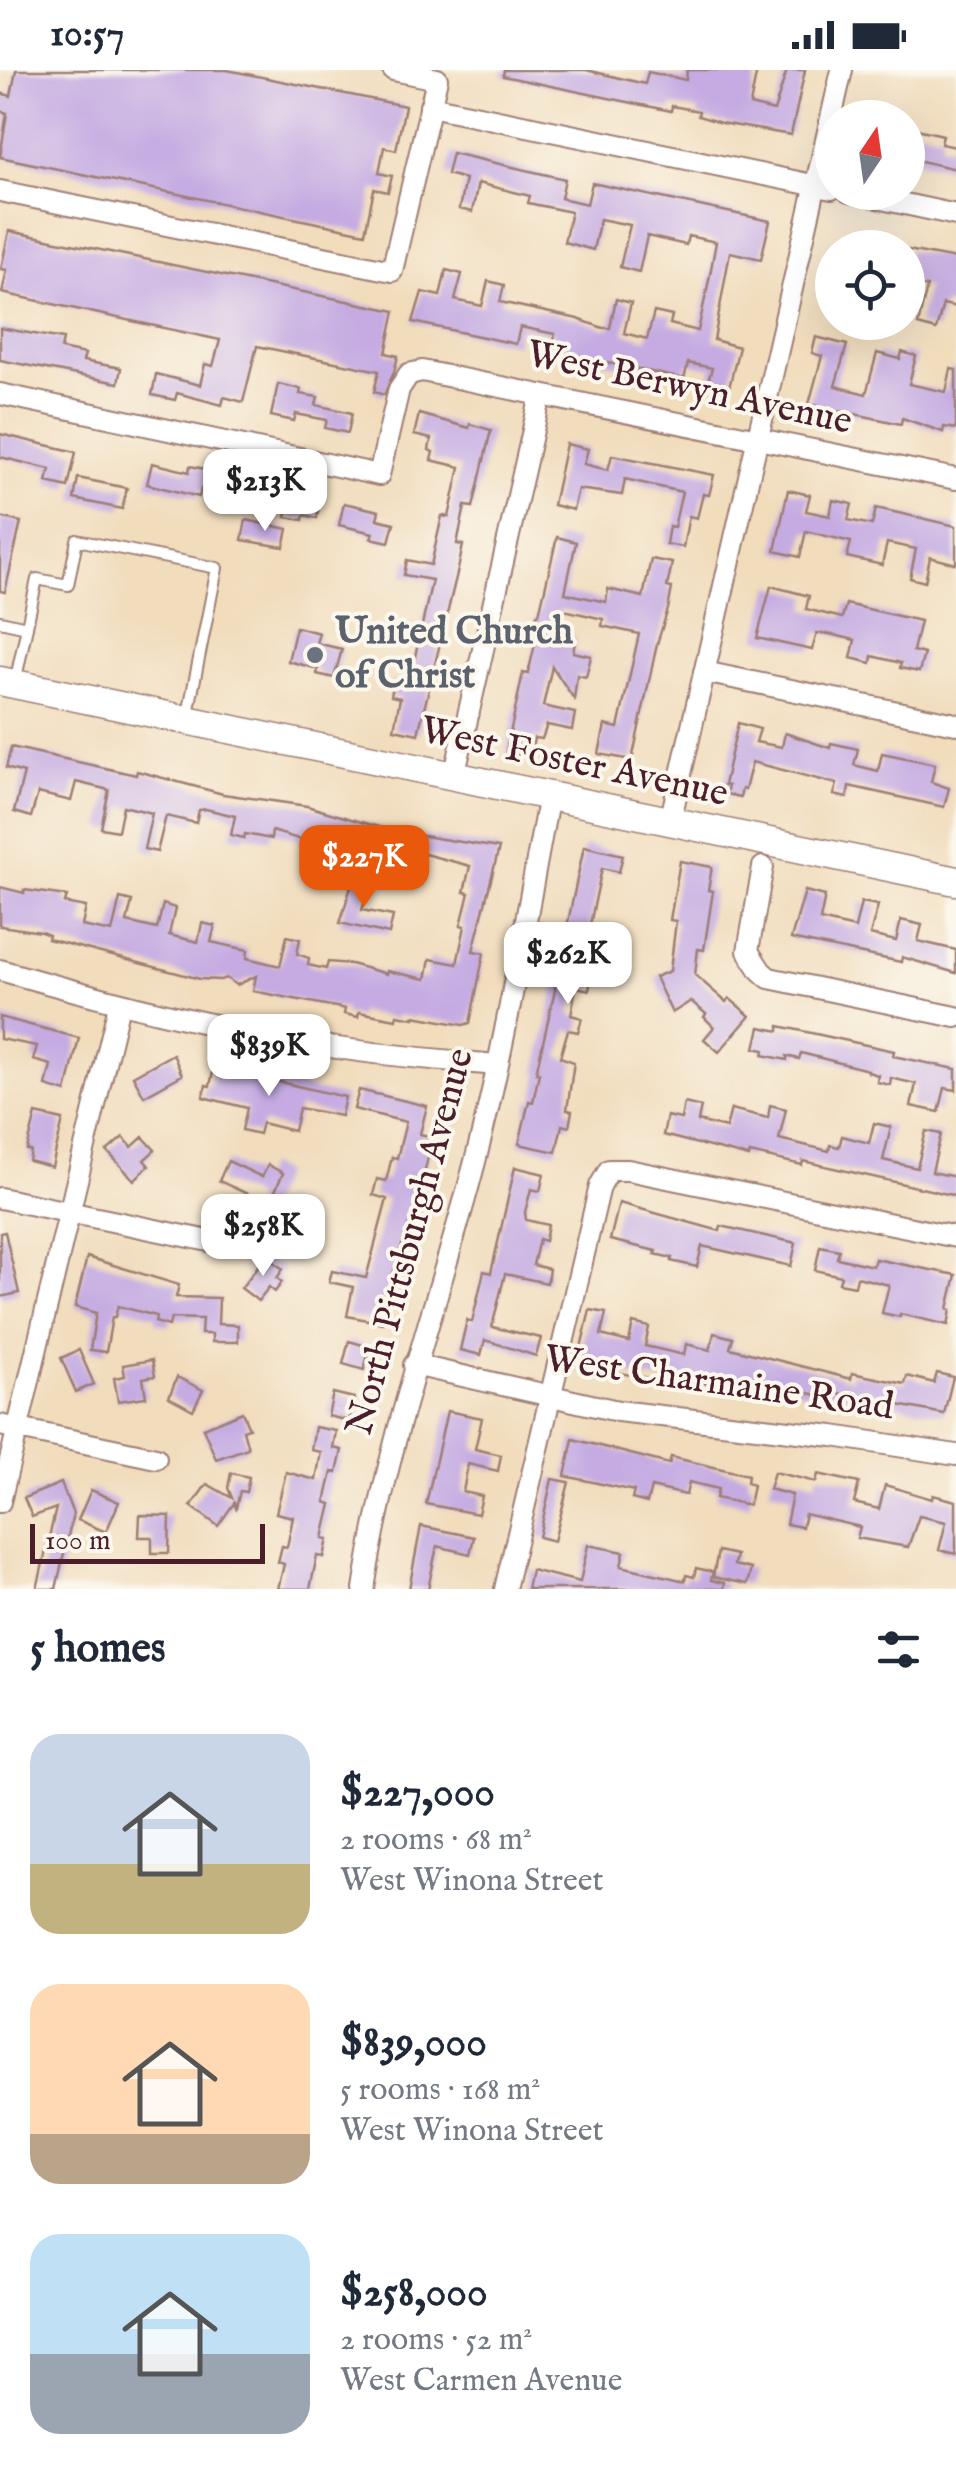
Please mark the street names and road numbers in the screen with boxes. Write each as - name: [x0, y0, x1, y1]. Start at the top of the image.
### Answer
- street label: West Berwyn Avenue: [522, 331, 856, 447]
- street label: West Foster Avenue: [416, 707, 732, 819]
- street label: North Pittsburgh Avenue: [336, 1043, 486, 1441]
- street label: West Charmaine Road: [541, 1336, 897, 1432]

